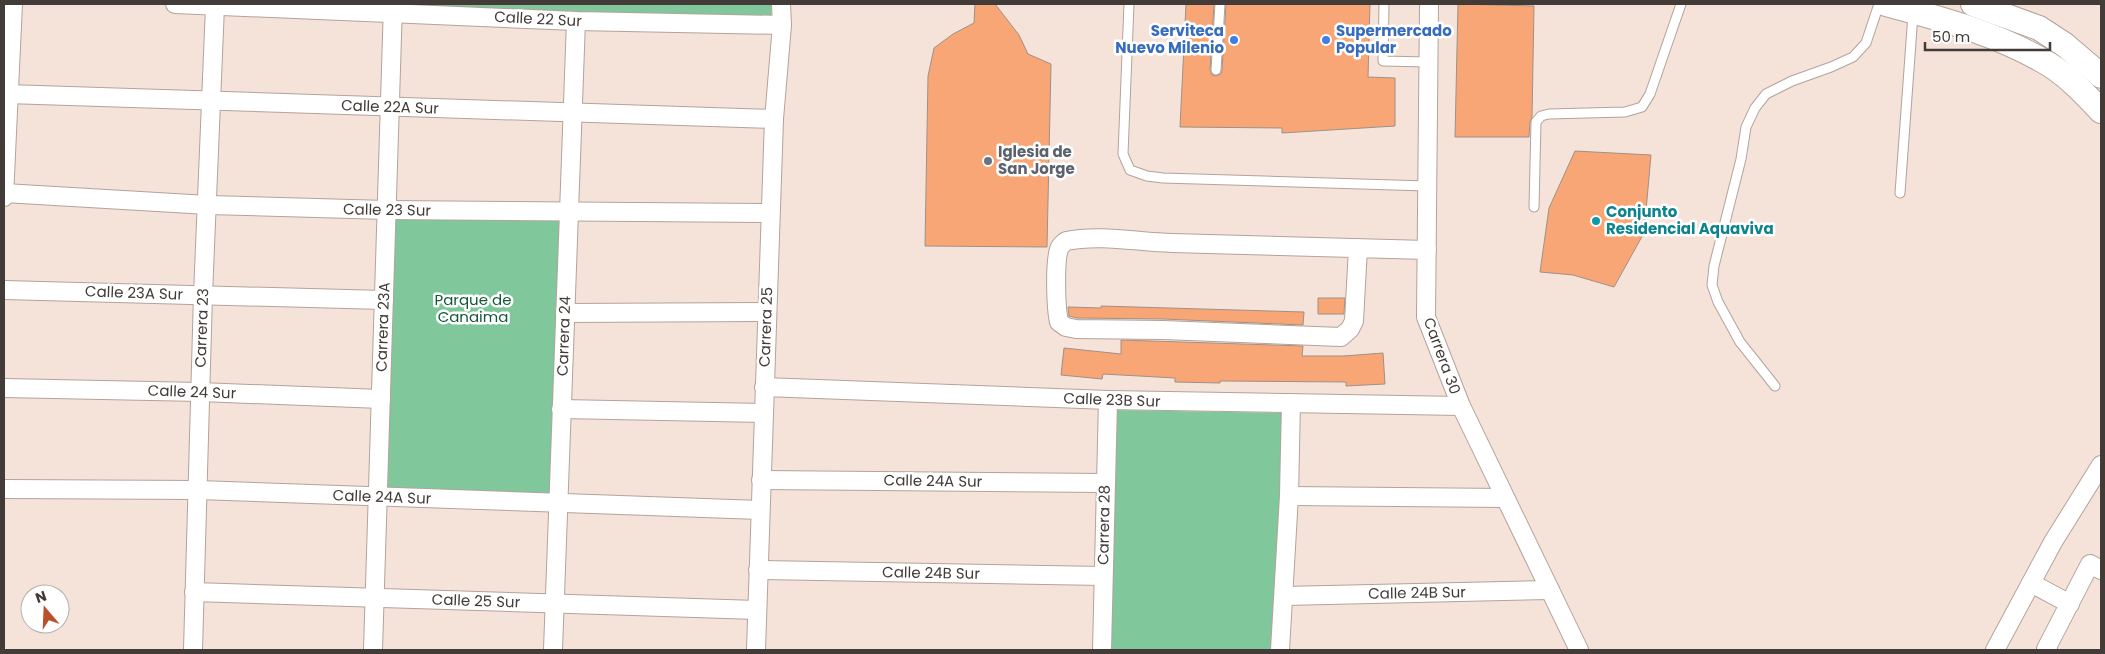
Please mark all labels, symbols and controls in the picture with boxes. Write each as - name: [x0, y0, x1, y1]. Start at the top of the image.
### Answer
- street label: Calle 22 Sur: [494, 6, 583, 31]
- place label: Serviteca Nuevo Milenio: [1115, 20, 1224, 58]
- place label: Supermercado Popular: [1336, 20, 1452, 58]
- scale bar: [1925, 20, 2050, 52]
- text: 50 m: [1932, 26, 1970, 47]
- marker: Serviteca Nuevo Milenio: [1228, 34, 1240, 46]
- marker: Supermercado Popular: [1320, 34, 1332, 46]
- street label: Calle 22A Sur: [341, 94, 440, 119]
- place label: Iglesia de San Jorge: [998, 141, 1075, 179]
- marker: Iglesia de San Jorge: [982, 155, 994, 167]
- street label: Calle 23 Sur: [343, 198, 432, 221]
- place label: Conjunto Residencial Aquaviva: [1606, 201, 1774, 239]
- marker: Conjunto Residencial Aquaviva: [1590, 215, 1602, 227]
- street label: Calle 23A Sur: [85, 280, 184, 305]
- street label: Carrera 23A: [370, 282, 395, 372]
- street label: Carrera 25: [754, 287, 777, 367]
- street label: Carrera 23: [190, 288, 213, 368]
- park label: Parque de Canaima: [435, 289, 511, 327]
- street label: Carrera 24: [552, 296, 575, 376]
- street label: Carrera 30: [1419, 315, 1466, 397]
- street label: Calle 24 Sur: [147, 379, 237, 404]
- street label: Calle 23B Sur: [1063, 387, 1161, 412]
- street label: Calle 24A Sur: [884, 469, 983, 492]
- street label: Calle 24A Sur: [332, 484, 432, 509]
- street label: Carrera 28: [1092, 485, 1115, 565]
- street label: Calle 24B Sur: [882, 561, 980, 584]
- street label: Calle 24B Sur: [1368, 581, 1466, 604]
- north arrow: [20, 584, 70, 634]
- text: N: [33, 586, 49, 608]
- street label: Calle 25 Sur: [431, 588, 521, 613]

